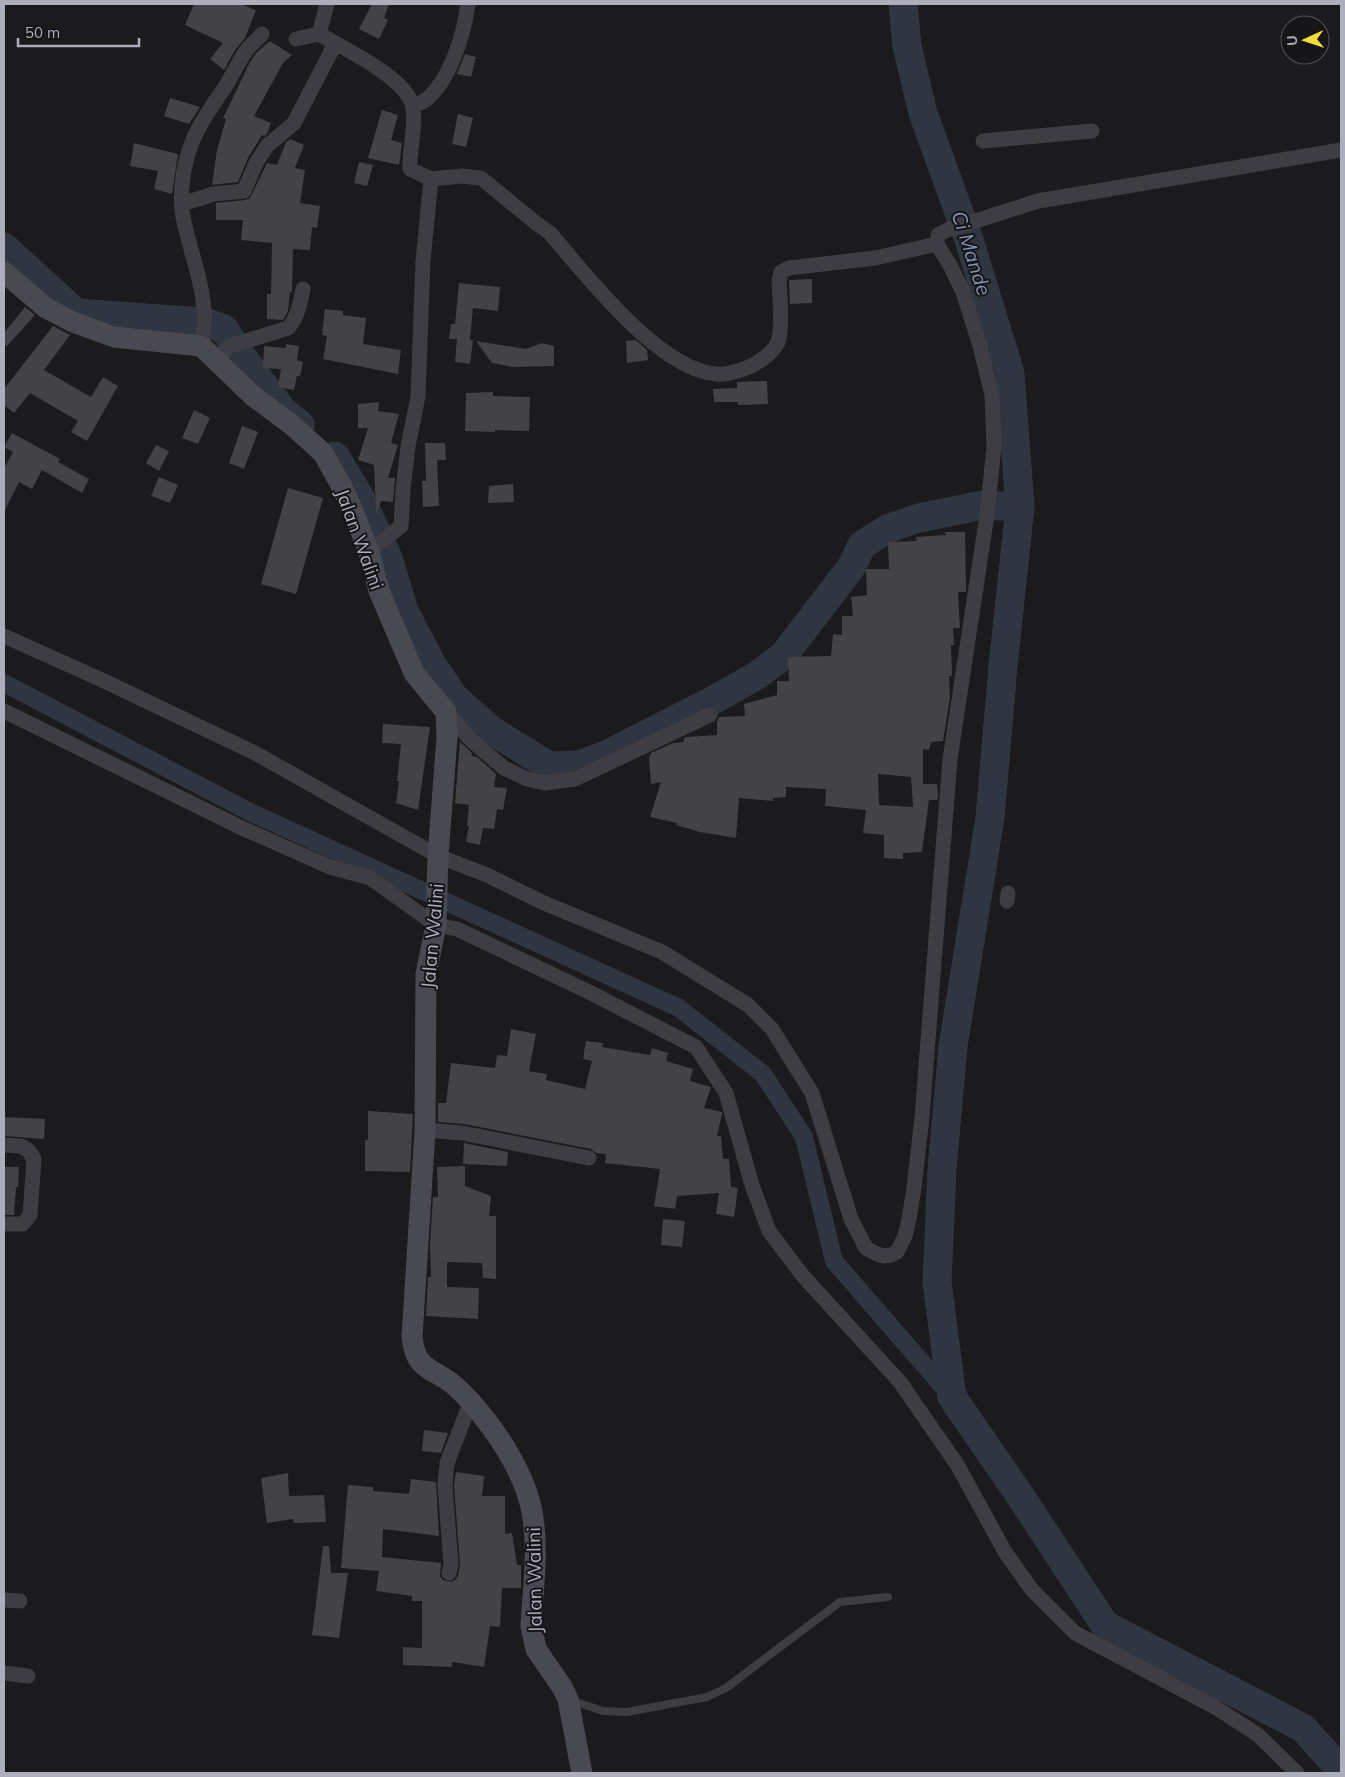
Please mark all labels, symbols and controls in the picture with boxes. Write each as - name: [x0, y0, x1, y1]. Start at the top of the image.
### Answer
- scale bar: [18, 15, 139, 47]
- north arrow: [1280, 15, 1330, 65]
- text: 50 m: [25, 23, 60, 42]
- text: U: [1283, 35, 1301, 46]
- water label: Ci Mande: [947, 208, 997, 299]
- street label: Jalan Walini: [331, 485, 389, 593]
- street label: Jalan Walini: [415, 882, 449, 990]
- street label: Jalan Walini: [521, 1527, 547, 1633]

